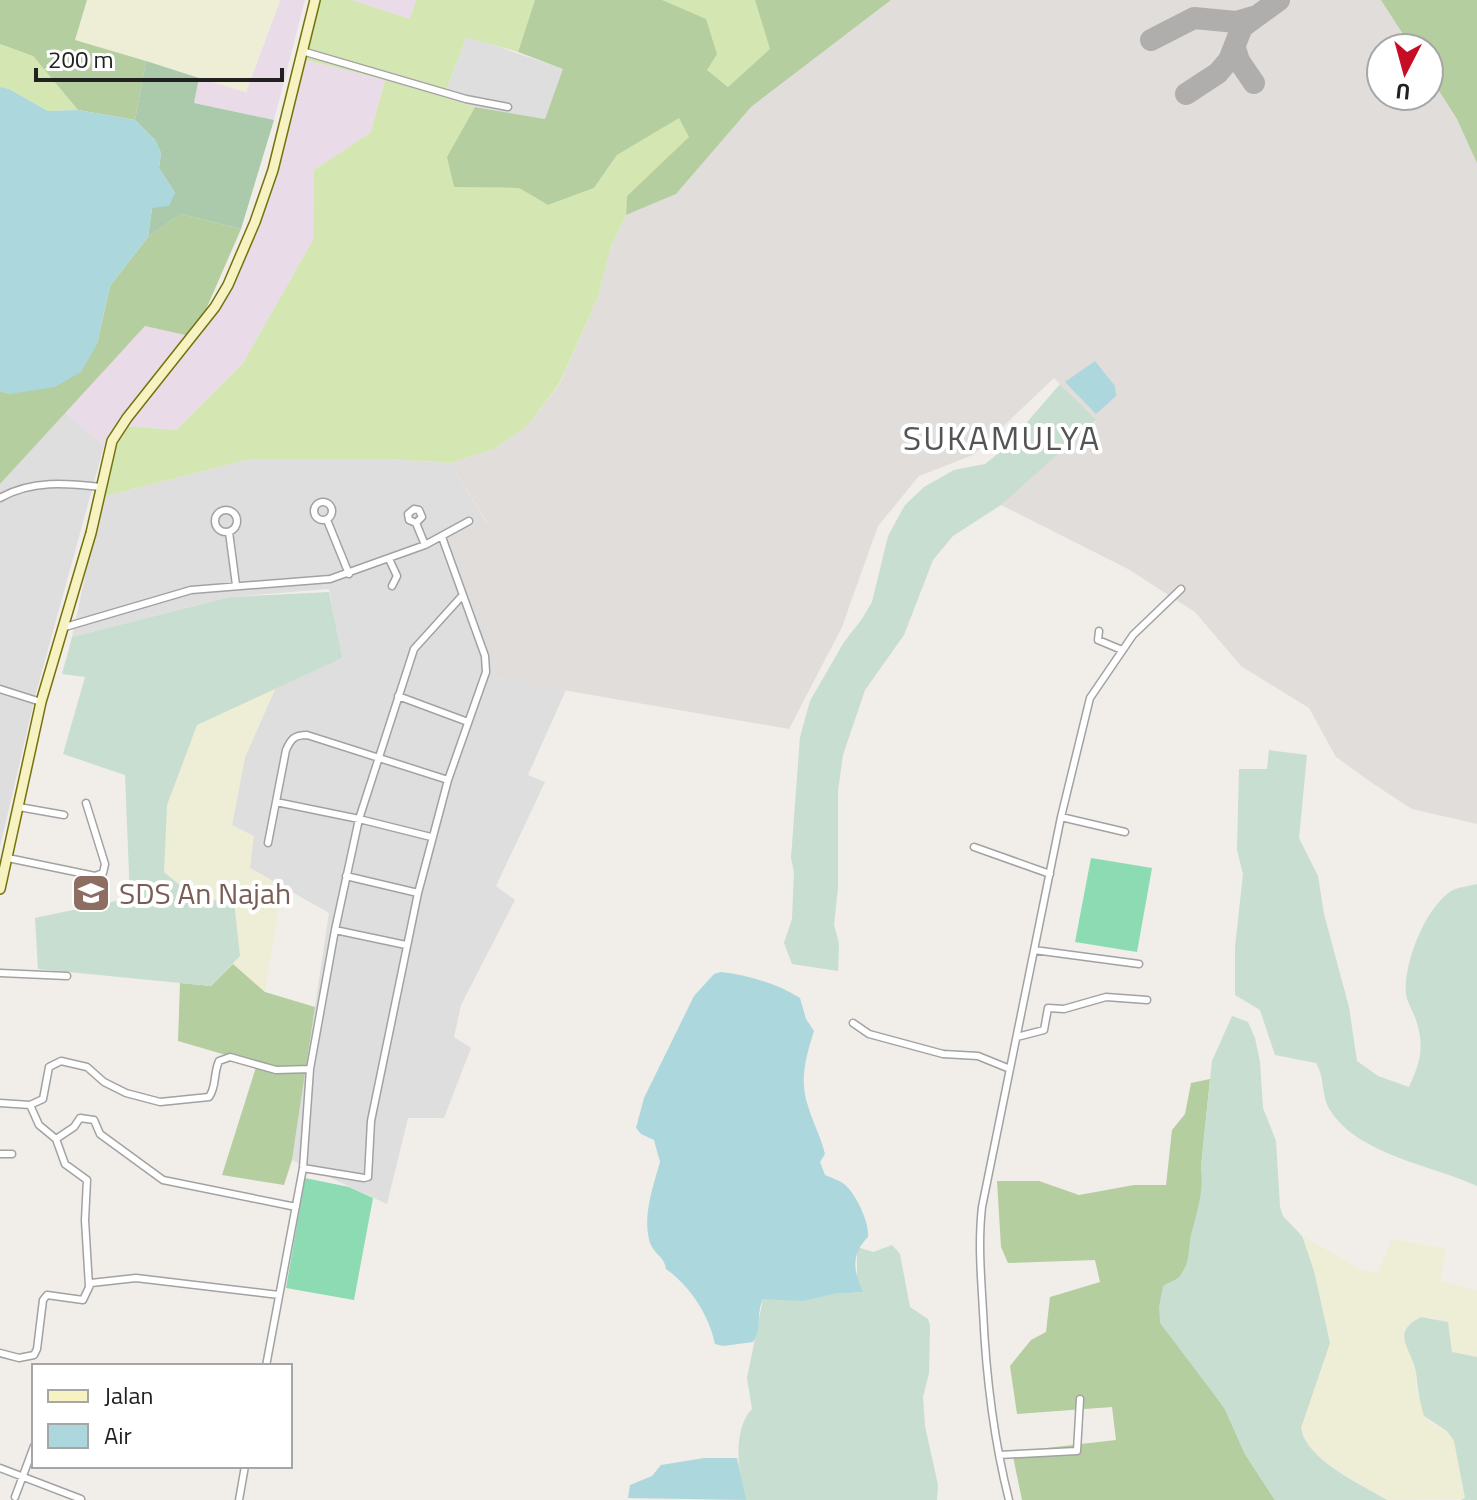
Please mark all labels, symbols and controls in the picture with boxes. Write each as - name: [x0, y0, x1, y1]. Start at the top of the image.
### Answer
- scale bar: [36, 32, 282, 82]
- north arrow: [1365, 32, 1445, 112]
- text: 200 m: [48, 41, 114, 77]
- text: U: [1394, 74, 1412, 110]
- district label: SUKAMULYA: [903, 411, 1101, 463]
- place label: SDS An Najah: [119, 870, 291, 916]
- school or university icon: SDS An Najah: [70, 872, 112, 914]
- legend: [32, 1364, 292, 1468]
- text: Jalan: [104, 1377, 153, 1413]
- text: Air: [104, 1417, 132, 1453]

